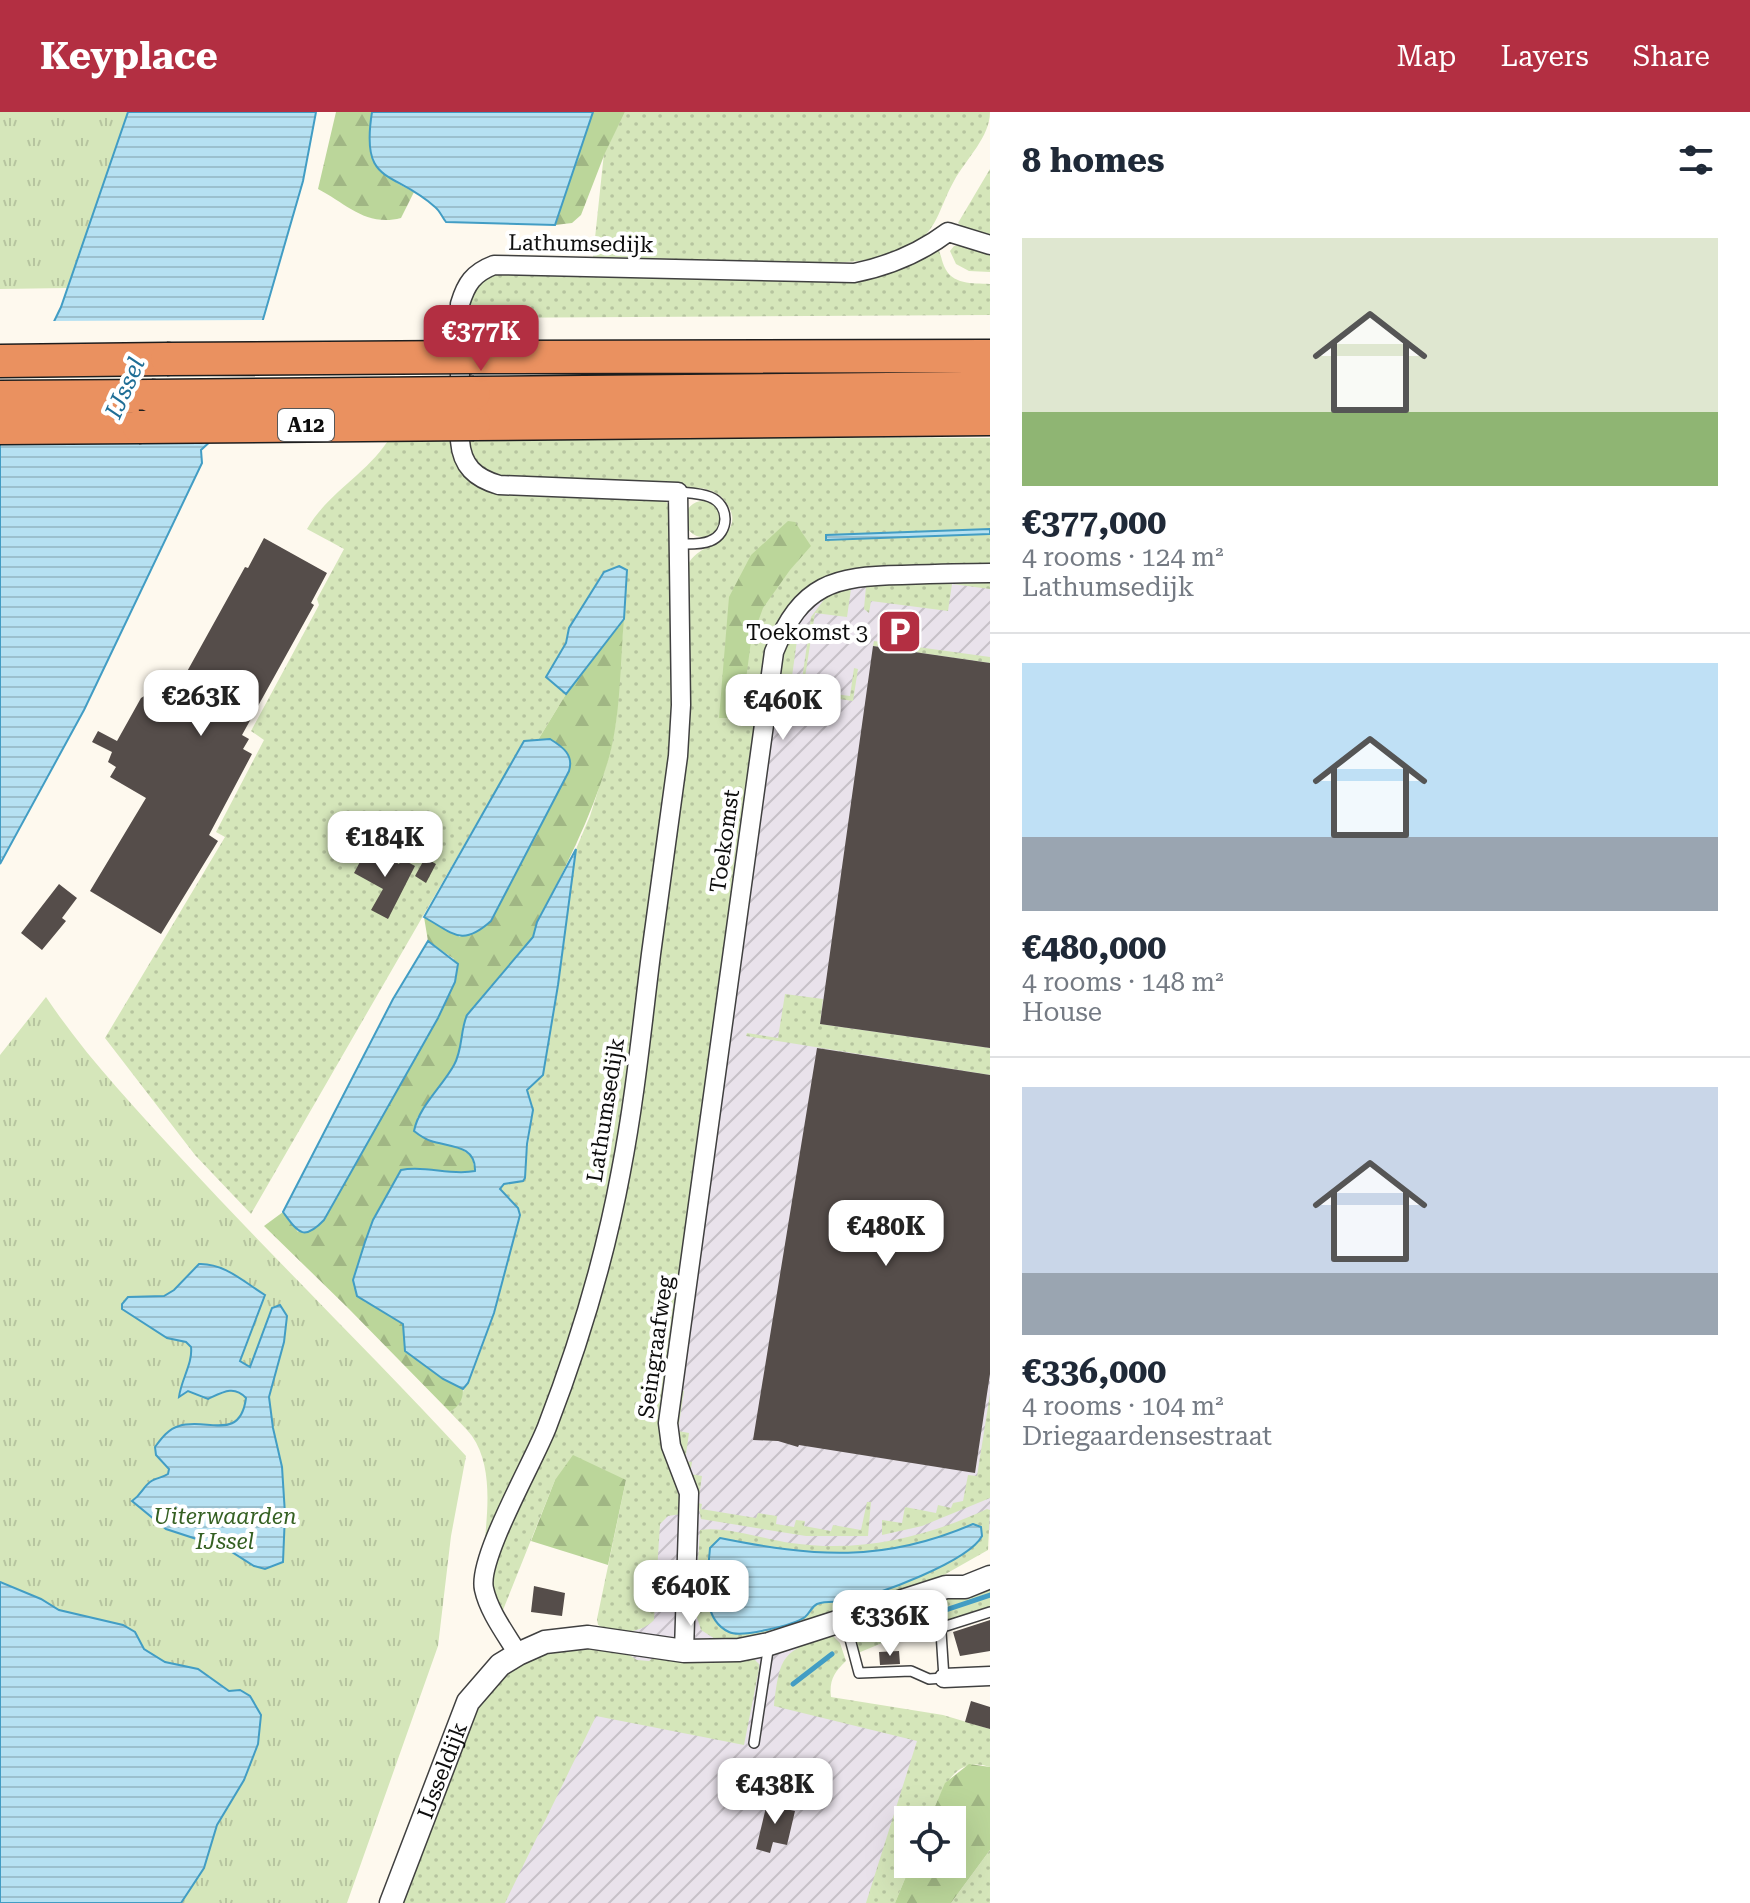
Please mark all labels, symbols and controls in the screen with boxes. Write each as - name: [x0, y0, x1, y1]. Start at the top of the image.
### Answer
- text: Keyplace: [40, 34, 218, 78]
- text: Map: [1397, 40, 1456, 73]
- text: Layers: [1500, 40, 1589, 73]
- text: Share: [1633, 40, 1710, 73]
- icon: filters: [1674, 138, 1718, 182]
- text: 8 homes: [1022, 140, 1165, 180]
- street label: Lathumsedijk: [508, 230, 654, 257]
- icon: home: [1298, 290, 1442, 434]
- pin: €377K: [425, 305, 537, 373]
- text: €377K: [442, 316, 520, 346]
- water label: IJssel: [99, 353, 151, 424]
- road number: A12: [278, 409, 334, 441]
- text: €377,000: [1022, 502, 1166, 542]
- text: 4 rooms · 124 m²: [1022, 542, 1224, 572]
- text: Lathumsedijk: [1022, 572, 1194, 602]
- parking icon: Toekomst 3: [875, 608, 923, 656]
- place label: Toekomst 3: [746, 620, 868, 645]
- pin: €263K: [145, 670, 257, 738]
- pin: €460K: [727, 674, 839, 742]
- text: €263K: [162, 681, 240, 711]
- text: €460K: [744, 685, 822, 715]
- icon: home: [1298, 715, 1442, 859]
- street label: Toekomst: [705, 788, 744, 894]
- pin: €184K: [329, 811, 441, 879]
- text: €184K: [346, 822, 424, 852]
- text: €480,000: [1022, 927, 1166, 967]
- text: 4 rooms · 148 m²: [1022, 967, 1224, 997]
- text: House: [1022, 997, 1102, 1027]
- street label: Lathumsedijk: [582, 1036, 629, 1184]
- icon: home: [1298, 1139, 1442, 1283]
- pin: €480K: [830, 1200, 942, 1268]
- text: €480K: [847, 1211, 925, 1241]
- street label: Seingraafweg: [633, 1274, 678, 1420]
- text: €336,000: [1022, 1351, 1166, 1391]
- text: 4 rooms · 104 m²: [1022, 1391, 1224, 1421]
- text: Driegaardensestraat: [1022, 1421, 1272, 1451]
- park label: Uiterwaarden IJssel: [153, 1504, 297, 1554]
- pin: €640K: [635, 1560, 747, 1628]
- text: €640K: [652, 1571, 730, 1601]
- pin: €336K: [834, 1590, 946, 1658]
- text: €336K: [851, 1601, 929, 1631]
- street label: IJsseldijk: [412, 1719, 472, 1822]
- pin: €438K: [719, 1758, 831, 1826]
- text: €438K: [736, 1769, 814, 1799]
- map controls: [894, 1806, 966, 1878]
- button: locate: [894, 1806, 966, 1878]

